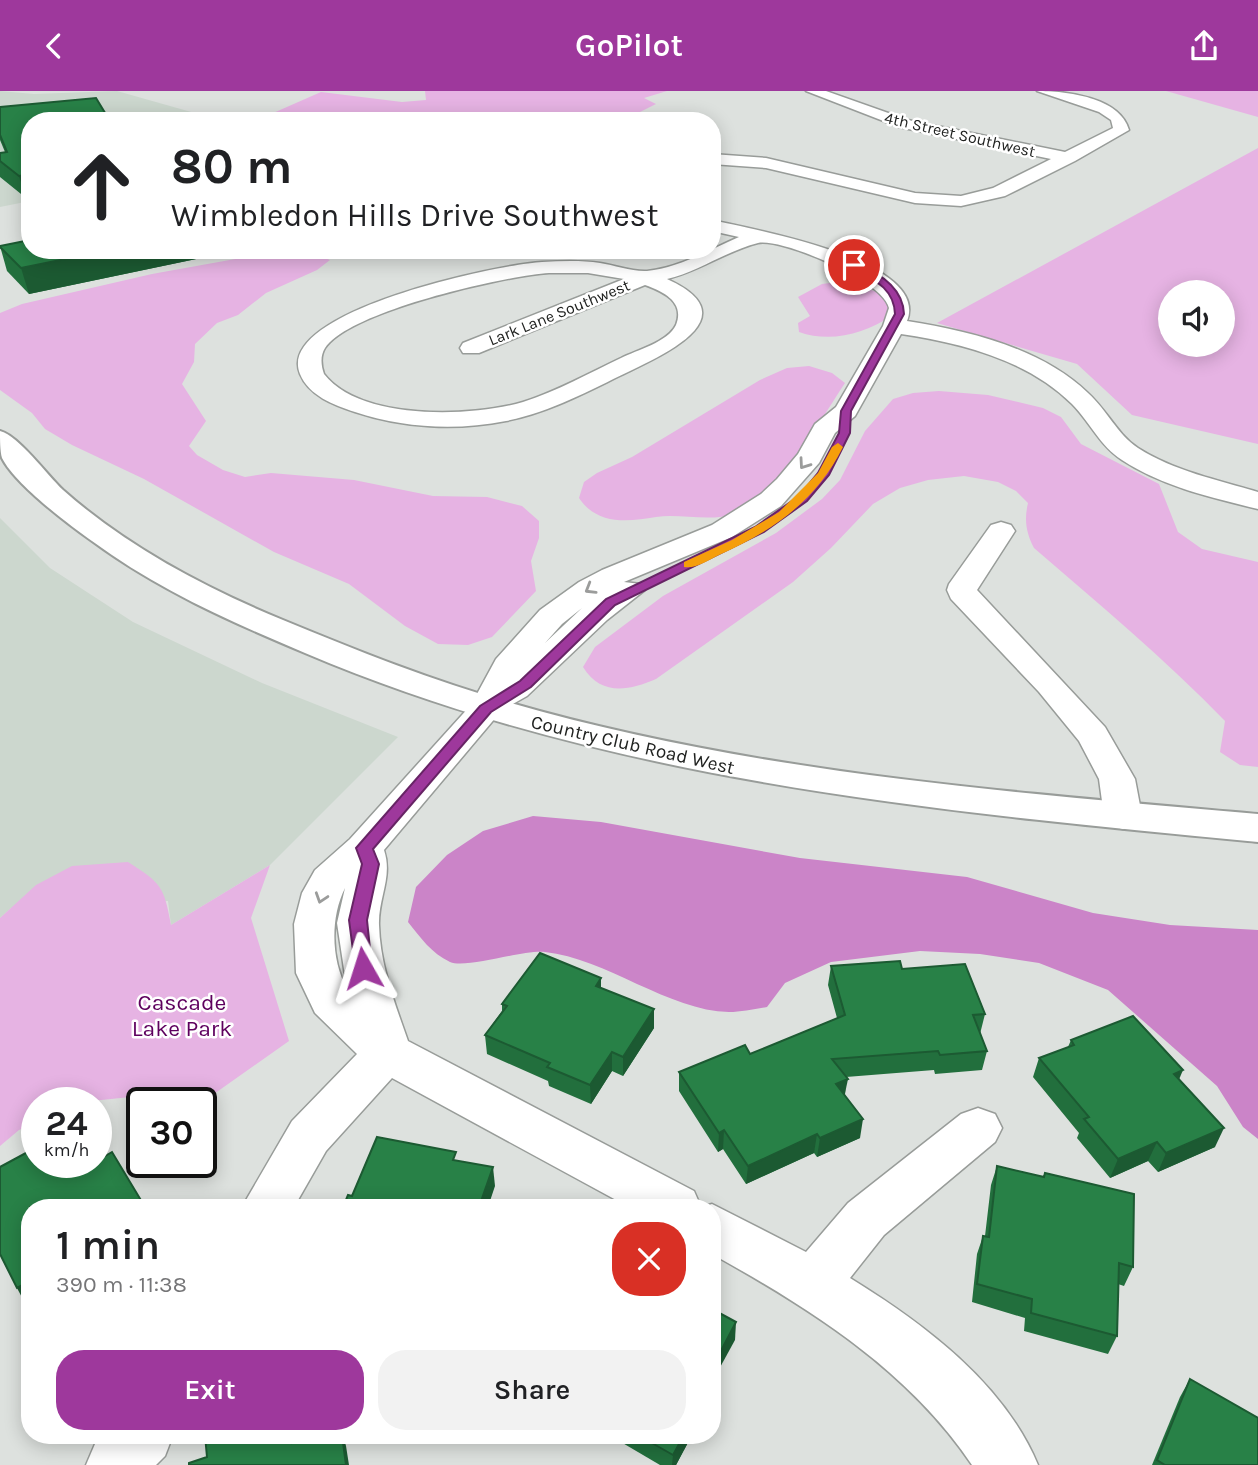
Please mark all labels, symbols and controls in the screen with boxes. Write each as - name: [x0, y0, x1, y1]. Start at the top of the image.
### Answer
- icon: back: [35, 27, 73, 65]
- text: GoPilot: [575, 27, 683, 64]
- icon: share: [1185, 27, 1223, 65]
- street label: 4th Street Southwest: [883, 108, 1037, 161]
- text: 80 m: [171, 138, 293, 195]
- icon: ahead: [56, 140, 147, 231]
- text: Wimbledon Hills Drive Southwest: [171, 197, 658, 234]
- pin: [824, 235, 884, 295]
- icon: arrive: [835, 246, 873, 284]
- street label: Lark Lane Southwest: [486, 275, 633, 350]
- map controls: [1158, 280, 1235, 357]
- button: sound: [1158, 280, 1235, 357]
- one-way arrow: [800, 456, 812, 469]
- one-way arrow: [584, 581, 597, 594]
- street label: Country Club Road West: [529, 711, 737, 779]
- one-way arrow: [315, 892, 330, 904]
- position arrow: [326, 931, 400, 1005]
- park label: Cascade Lake Park: [132, 989, 232, 1042]
- speed limit sign: 30: [126, 1087, 217, 1178]
- text: 24: [46, 1103, 88, 1144]
- text: km/h: [44, 1139, 89, 1161]
- text: 1 min: [56, 1220, 160, 1270]
- button: close: [612, 1222, 686, 1296]
- text: 390 m · 11:38: [56, 1271, 187, 1298]
- button: Exit: [56, 1350, 364, 1430]
- button: Share: [378, 1350, 686, 1430]

